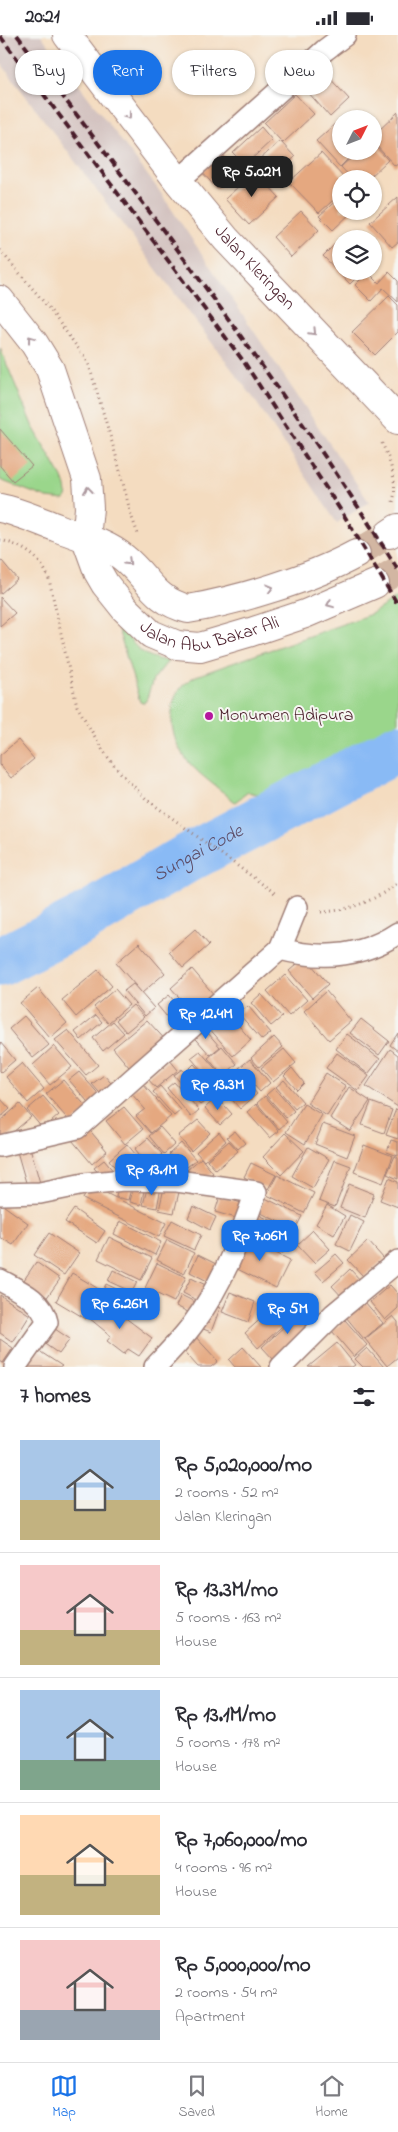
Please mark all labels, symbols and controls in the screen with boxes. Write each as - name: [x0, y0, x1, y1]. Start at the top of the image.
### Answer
- text: 20:21: [25, 4, 60, 31]
- chip: Buy: [15, 50, 83, 95]
- chip: Rent: [93, 50, 162, 95]
- chip: Filters: [172, 50, 255, 95]
- chip: New: [265, 50, 333, 95]
- one-way arrow: [123, 110, 131, 119]
- north arrow: [332, 110, 382, 160]
- map controls: [332, 110, 382, 280]
- pin: Rp 5.02M: [200, 155, 304, 198]
- text: Rp 5.02M: [223, 160, 281, 184]
- button: locate: [332, 170, 382, 220]
- street label: Jalan Kleringan: [207, 220, 301, 317]
- button: layers: [332, 230, 382, 280]
- one-way arrow: [307, 326, 316, 335]
- one-way arrow: [28, 335, 37, 345]
- one-way arrow: [83, 486, 94, 494]
- one-way arrow: [122, 556, 131, 565]
- one-way arrow: [265, 583, 273, 593]
- one-way arrow: [326, 598, 335, 608]
- street label: Jalan Abu Bakar Ali: [136, 608, 284, 632]
- text: Jalan Abu Bakar Ali: [132, 610, 283, 660]
- place label: Monumen Adipura: [219, 703, 354, 729]
- marker: Monumen Adipura: [203, 710, 215, 722]
- water label: Sungai Code: [148, 817, 249, 889]
- pin: Rp 12.4M: [154, 997, 258, 1040]
- text: Rp 12.4M: [179, 1002, 233, 1026]
- pin: Rp 13.3M: [166, 1069, 270, 1111]
- text: Rp 13.3M: [192, 1073, 244, 1097]
- pin: Rp 13.1M: [100, 1153, 204, 1196]
- text: Rp 13.1M: [126, 1158, 178, 1182]
- pin: Rp 7.06M: [208, 1219, 312, 1262]
- text: Rp 7.06M: [232, 1224, 288, 1248]
- pin: Rp 6.26M: [68, 1287, 172, 1330]
- text: Rp 6.26M: [92, 1292, 148, 1316]
- pin: Rp 5M: [253, 1293, 323, 1335]
- text: Rp 5M: [268, 1297, 308, 1321]
- text: 7 homes: [20, 1382, 91, 1412]
- icon: filters: [350, 1383, 378, 1411]
- text: Rp 5,020,000/mo: [175, 1451, 312, 1481]
- icon: home: [60, 1460, 120, 1520]
- text: 2 rooms · 52 m²: [175, 1481, 279, 1505]
- text: Jalan Kleringan: [175, 1505, 272, 1529]
- text: Rp 13.3M/mo: [175, 1576, 278, 1606]
- icon: home: [60, 1585, 120, 1645]
- text: 5 rooms · 163 m²: [175, 1606, 282, 1630]
- text: House: [175, 1630, 217, 1654]
- text: Rp 13.1M/mo: [175, 1701, 276, 1731]
- icon: home: [60, 1710, 120, 1770]
- text: 5 rooms · 178 m²: [175, 1731, 281, 1755]
- text: House: [175, 1755, 217, 1779]
- text: Rp 7,060,000/mo: [175, 1826, 308, 1856]
- icon: home: [60, 1835, 120, 1895]
- text: 4 rooms · 96 m²: [175, 1856, 272, 1880]
- text: House: [175, 1880, 217, 1904]
- text: Rp 5,000,000/mo: [175, 1951, 311, 1981]
- icon: home: [60, 1960, 120, 2020]
- text: 2 rooms · 54 m²: [175, 1981, 277, 2005]
- text: Apartment: [175, 2005, 245, 2029]
- tab: Map: [50, 2072, 78, 2123]
- tab: Saved: [178, 2072, 215, 2123]
- tab: Home: [315, 2072, 348, 2123]

